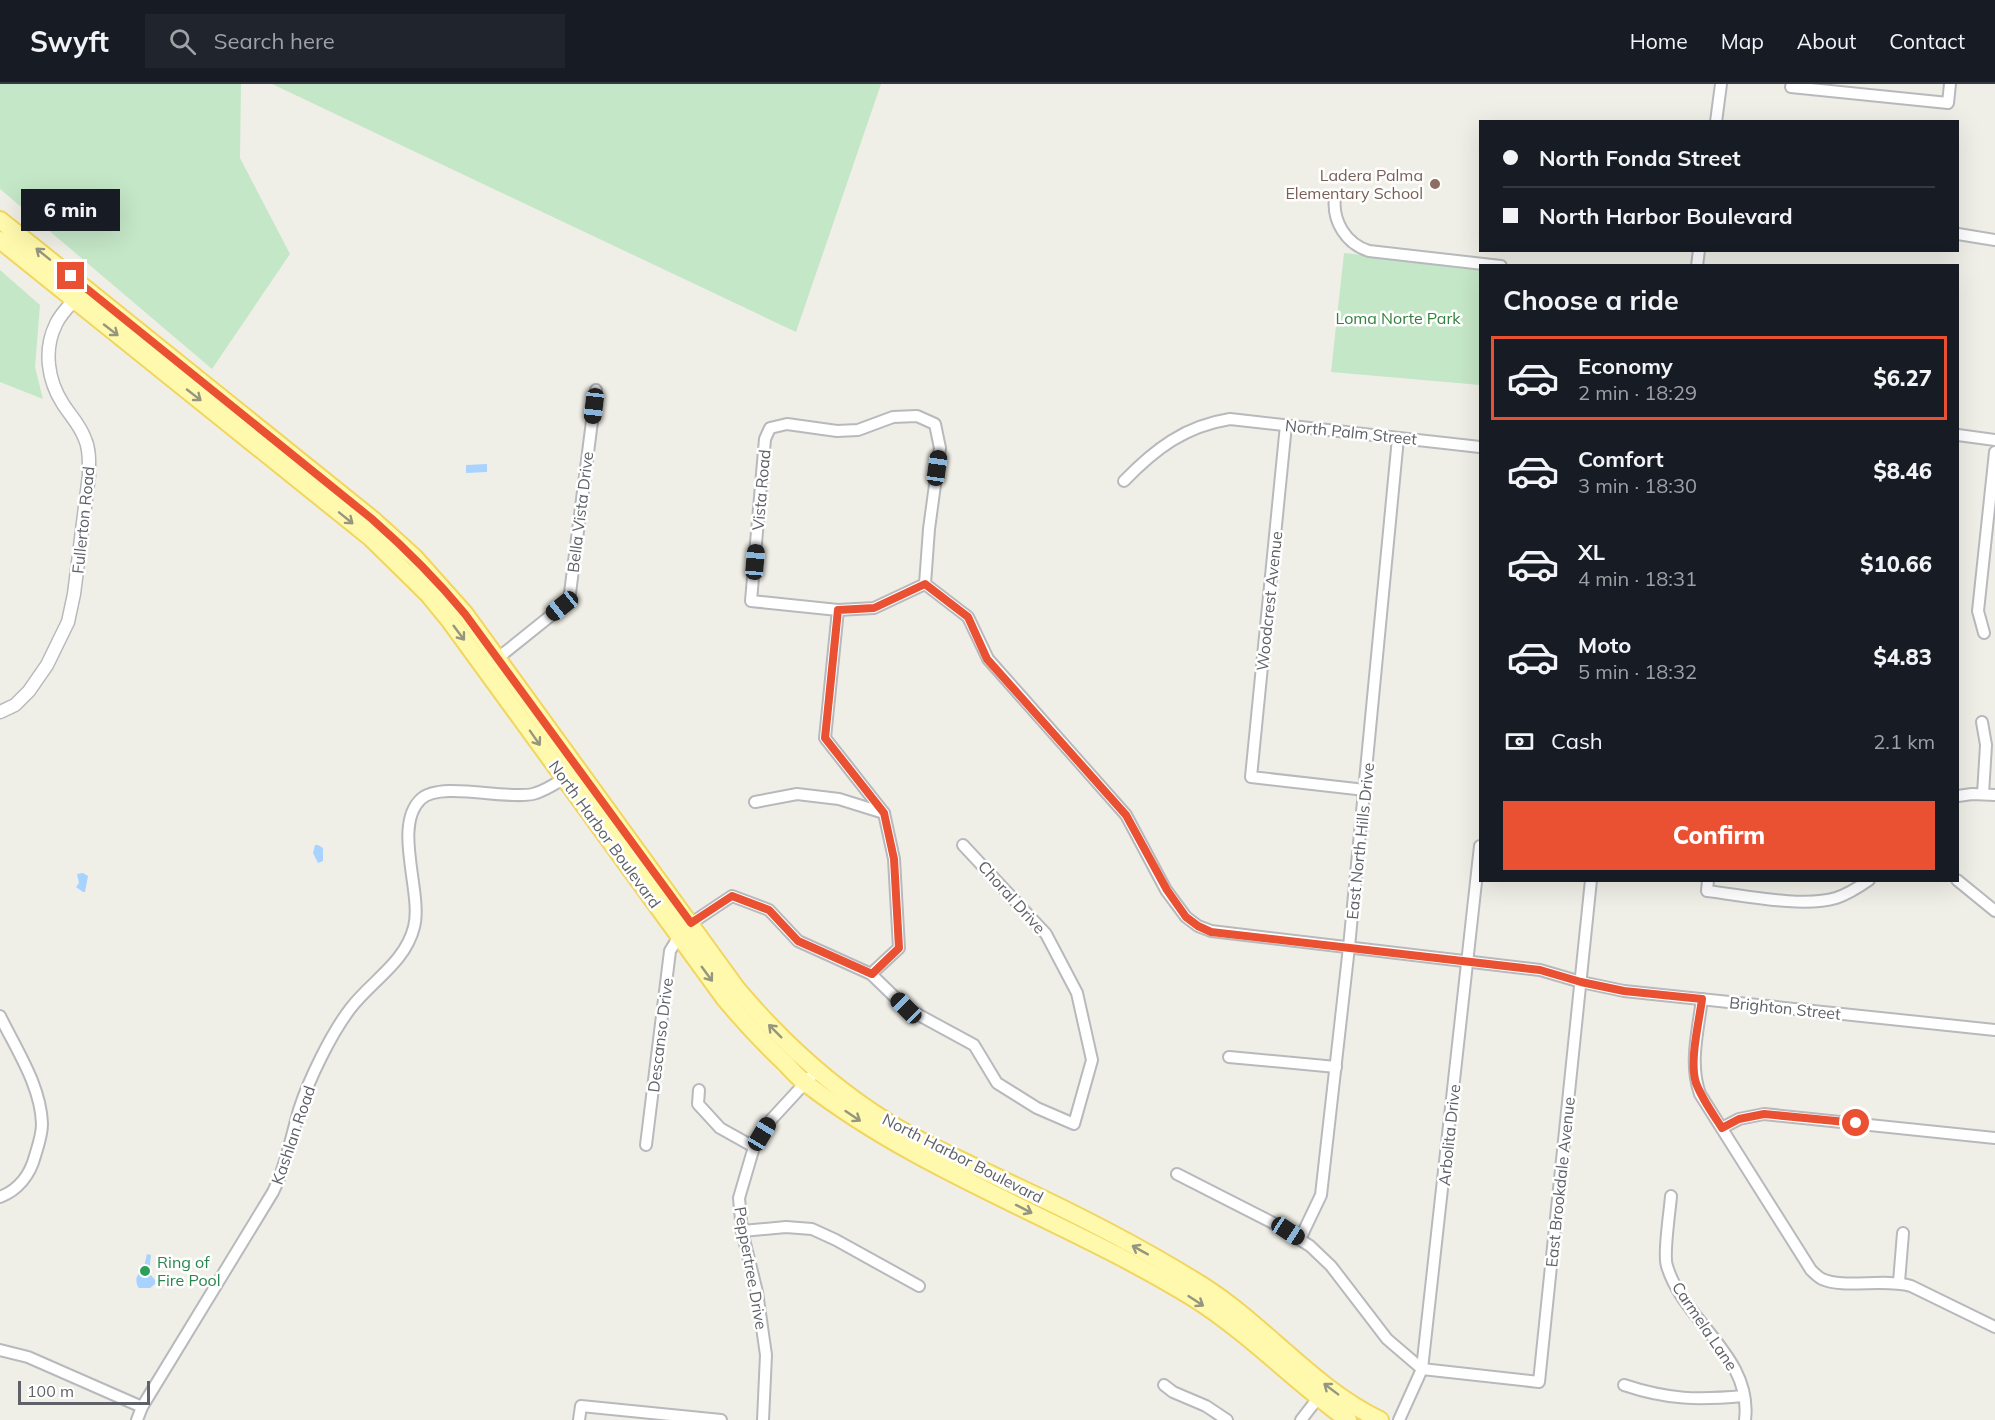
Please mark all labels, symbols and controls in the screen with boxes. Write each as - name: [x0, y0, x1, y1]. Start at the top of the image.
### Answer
- search box: [145, 14, 565, 68]
- text: Swyft: [30, 24, 109, 59]
- icon: search: [166, 25, 199, 58]
- text: Search here: [214, 27, 335, 55]
- text: Home: [1630, 28, 1688, 54]
- text: Map: [1721, 28, 1764, 54]
- text: About: [1797, 28, 1856, 54]
- text: Contact: [1889, 28, 1965, 54]
- text: North Fonda Street: [1539, 144, 1741, 172]
- place label: Ladera Palma Elementary School: [1285, 165, 1423, 203]
- marker: Ladera Palma Elementary School: [1428, 177, 1442, 191]
- callout: 6 min: [22, 189, 121, 231]
- text: 6 min: [44, 197, 97, 222]
- text: North Harbor Boulevard: [1539, 202, 1793, 230]
- one-way arrow: [35, 247, 51, 260]
- route end: [57, 262, 84, 289]
- text: Choose a ride: [1503, 283, 1679, 317]
- park label: Loma Norte Park: [1336, 308, 1461, 328]
- one-way arrow: [103, 323, 119, 336]
- icon: car: [1506, 351, 1560, 405]
- text: Economy: [1578, 352, 1673, 380]
- text: $6.27: [1873, 364, 1932, 392]
- text: 2 min · 18:29: [1578, 380, 1697, 405]
- car: [583, 387, 605, 425]
- one-way arrow: [186, 388, 202, 401]
- street label: North Palm Street: [1284, 415, 1418, 449]
- icon: car: [1506, 444, 1560, 498]
- text: Comfort: [1578, 445, 1664, 473]
- street label: Vista Road: [747, 449, 775, 531]
- car: [926, 449, 948, 487]
- street label: Bella Vista Drive: [563, 450, 597, 574]
- text: $8.46: [1873, 457, 1932, 485]
- street label: Fullerton Road: [67, 465, 99, 575]
- text: 3 min · 18:30: [1578, 473, 1697, 498]
- one-way arrow: [337, 511, 353, 524]
- street label: Woodcrest Avenue: [1252, 530, 1286, 672]
- icon: car: [1506, 537, 1560, 591]
- text: XL: [1578, 538, 1605, 566]
- car: [744, 543, 766, 581]
- text: $10.66: [1860, 550, 1932, 578]
- text: 4 min · 18:31: [1578, 566, 1697, 591]
- car: [542, 588, 582, 624]
- one-way arrow: [452, 624, 465, 640]
- icon: car: [1506, 630, 1560, 684]
- text: Moto: [1578, 631, 1631, 659]
- text: $4.83: [1873, 643, 1932, 671]
- text: 5 min · 18:32: [1578, 659, 1697, 684]
- icon: cash: [1503, 725, 1536, 758]
- text: Cash: [1551, 727, 1603, 755]
- one-way arrow: [529, 729, 541, 745]
- text: 2.1 km: [1873, 729, 1935, 754]
- street label: North Harbor Boulevard: [545, 756, 665, 912]
- street label: East North Hills Drive: [1342, 762, 1378, 920]
- button: Confirm: [1503, 801, 1935, 870]
- street label: Choral Drive: [974, 856, 1050, 938]
- one-way arrow: [700, 966, 713, 982]
- street label: Descanso Drive: [643, 977, 677, 1093]
- car: [887, 989, 925, 1027]
- street label: Brighton Street: [1728, 992, 1842, 1024]
- one-way arrow: [768, 1024, 783, 1039]
- street label: Kashlan Road: [267, 1083, 319, 1187]
- street label: Arbolita Drive: [1434, 1083, 1464, 1187]
- street label: East Brookdale Avenue: [1541, 1096, 1579, 1268]
- street label: North Harbor Boulevard: [879, 1109, 1047, 1207]
- route start: [1842, 1109, 1869, 1136]
- one-way arrow: [844, 1110, 861, 1123]
- car: [745, 1114, 779, 1154]
- one-way arrow: [1015, 1203, 1032, 1215]
- street label: Peppertree Drive: [730, 1205, 772, 1331]
- car: [1268, 1214, 1308, 1248]
- one-way arrow: [1132, 1244, 1149, 1256]
- place label: Ring of Fire Pool: [157, 1252, 221, 1290]
- marker: Ring of Fire Pool: [138, 1264, 152, 1278]
- street label: Carmela Lane: [1668, 1278, 1742, 1374]
- one-way arrow: [1187, 1295, 1204, 1307]
- scale bar: [18, 1378, 150, 1406]
- text: 100 m: [27, 1381, 74, 1401]
- one-way arrow: [1323, 1383, 1339, 1396]

